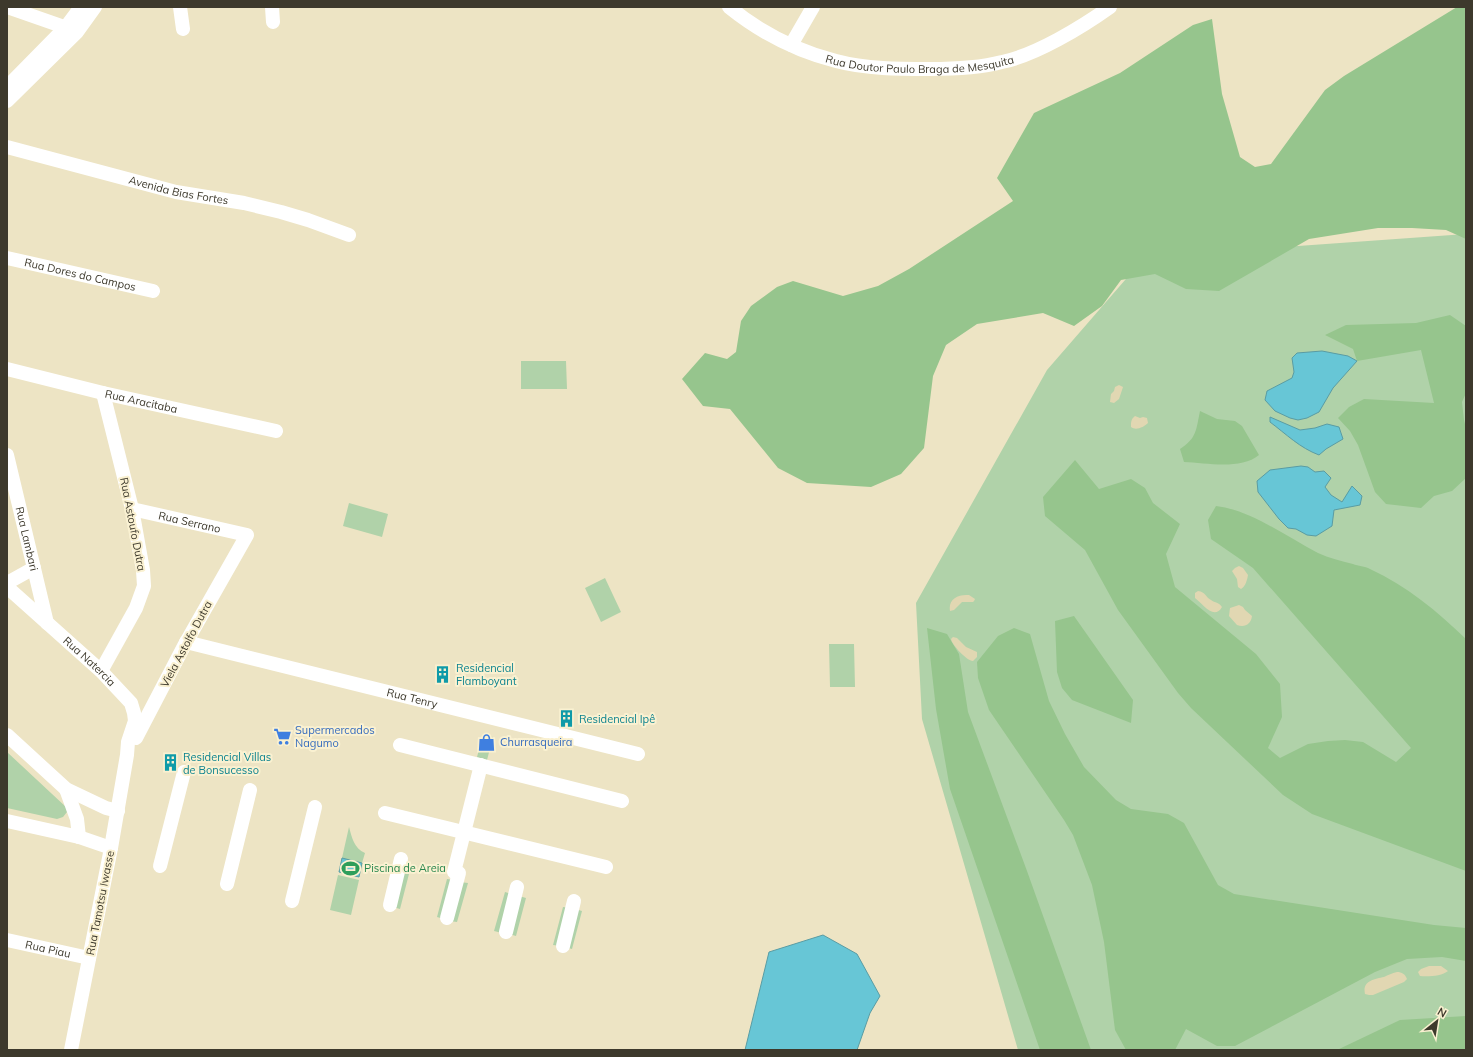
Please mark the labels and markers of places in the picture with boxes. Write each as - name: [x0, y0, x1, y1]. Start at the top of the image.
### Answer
- place label: Residencial Flamboyant: [456, 661, 517, 688]
- building icon: Residencial Flamboyant: [433, 664, 453, 684]
- building icon: Residencial Ipê: [556, 709, 576, 729]
- place label: Residencial Ipê: [579, 712, 655, 726]
- place label: Supermercados Nagumo: [295, 723, 375, 750]
- supermarket icon: Supermercados Nagumo: [272, 726, 292, 746]
- shop icon: Churrasqueira: [477, 732, 497, 752]
- place label: Churrasqueira: [500, 735, 572, 749]
- place label: Residencial Villas de Bonsucesso: [183, 750, 271, 777]
- building icon: Residencial Villas de Bonsucesso: [160, 753, 180, 773]
- sports icon: Piscina de Areia: [341, 858, 361, 878]
- place label: Piscina de Areia: [364, 861, 446, 875]

